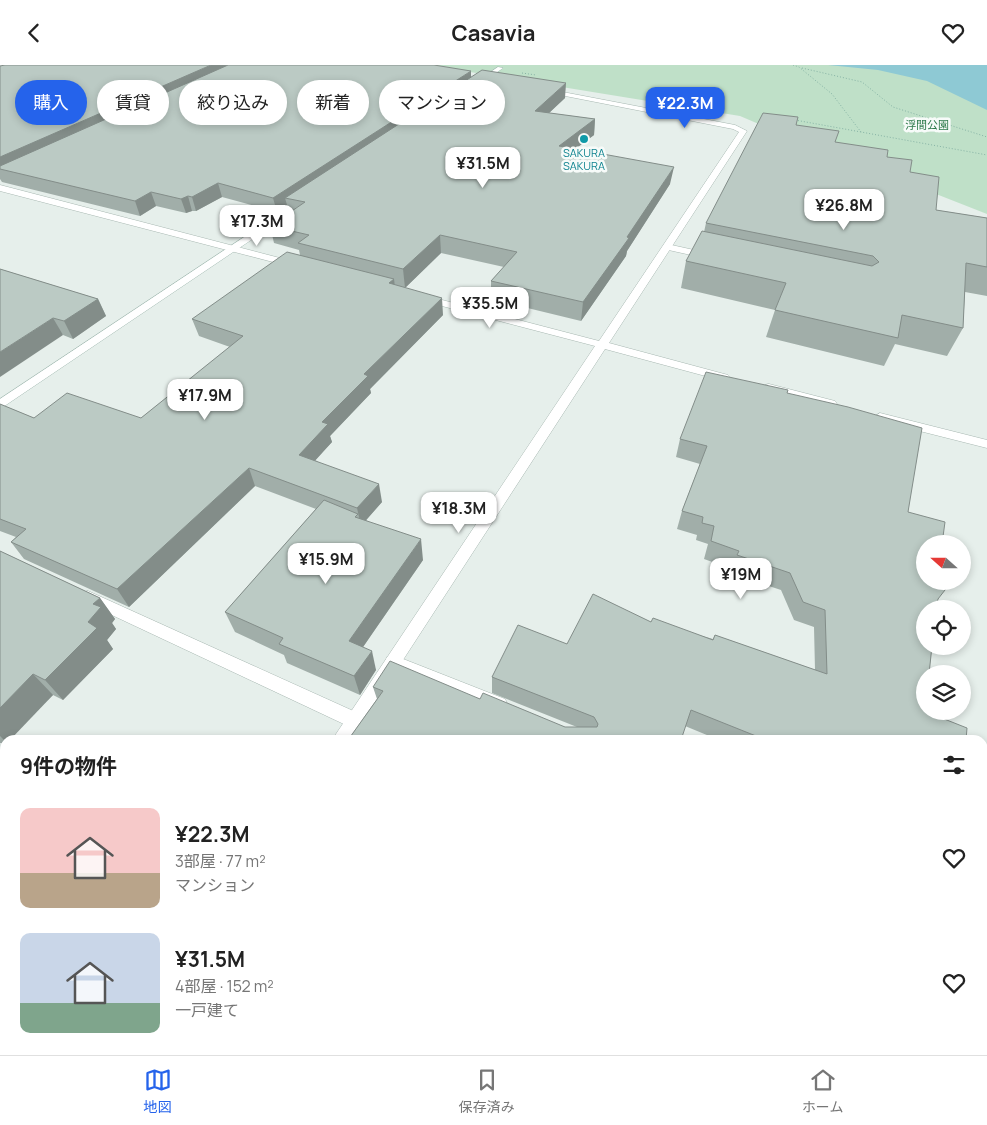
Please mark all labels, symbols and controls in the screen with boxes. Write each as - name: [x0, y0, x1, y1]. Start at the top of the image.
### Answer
- text: Casavia: [451, 18, 536, 48]
- icon: back: [20, 19, 48, 47]
- icon: heart: [939, 19, 967, 47]
- chip: 購入: [15, 80, 87, 125]
- chip: 賃貸: [97, 80, 169, 125]
- chip: 絞り込み: [179, 80, 287, 125]
- chip: 新着: [297, 80, 369, 125]
- chip: マンション: [379, 80, 505, 125]
- pin: ¥22.3M: [644, 87, 726, 129]
- text: ¥22.3M: [657, 92, 713, 114]
- park label: 浮間公園: [905, 117, 949, 132]
- marker: SAKURA SAKURA: [578, 133, 590, 145]
- place label: SAKURA SAKURA: [563, 145, 605, 173]
- pin: ¥31.5M: [442, 147, 524, 189]
- text: ¥31.5M: [456, 152, 510, 174]
- pin: ¥26.8M: [803, 189, 885, 231]
- text: ¥26.8M: [815, 194, 873, 216]
- pin: ¥17.3M: [216, 205, 298, 247]
- text: ¥17.3M: [231, 210, 283, 232]
- pin: ¥35.5M: [449, 287, 531, 329]
- text: ¥35.5M: [462, 292, 518, 314]
- pin: ¥17.9M: [164, 379, 246, 421]
- text: ¥17.9M: [178, 384, 232, 406]
- pin: ¥18.3M: [418, 491, 500, 534]
- text: ¥18.3M: [432, 497, 486, 519]
- north arrow: [916, 535, 971, 590]
- map controls: [916, 535, 971, 720]
- pin: ¥15.9M: [285, 543, 367, 585]
- text: ¥15.9M: [299, 548, 353, 570]
- pin: ¥19M: [711, 557, 771, 600]
- text: ¥19M: [721, 563, 761, 585]
- button: locate: [916, 600, 971, 655]
- button: layers: [916, 665, 971, 720]
- icon: filters: [940, 751, 968, 779]
- text: 9件の物件: [20, 752, 117, 780]
- text: ¥22.3M: [175, 820, 249, 848]
- icon: home: [60, 828, 120, 888]
- icon: heart: [940, 844, 968, 872]
- text: 3部屋 · 77 m²: [175, 850, 266, 872]
- text: マンション: [175, 874, 255, 896]
- text: ¥31.5M: [175, 945, 245, 973]
- icon: home: [60, 953, 120, 1013]
- icon: heart: [940, 969, 968, 997]
- text: 4部屋 · 152 m²: [175, 975, 274, 997]
- text: 一戸建て: [175, 999, 239, 1021]
- tab: 地図: [144, 1066, 172, 1116]
- tab: 保存済み: [459, 1066, 515, 1116]
- tab: ホーム: [802, 1066, 843, 1116]

